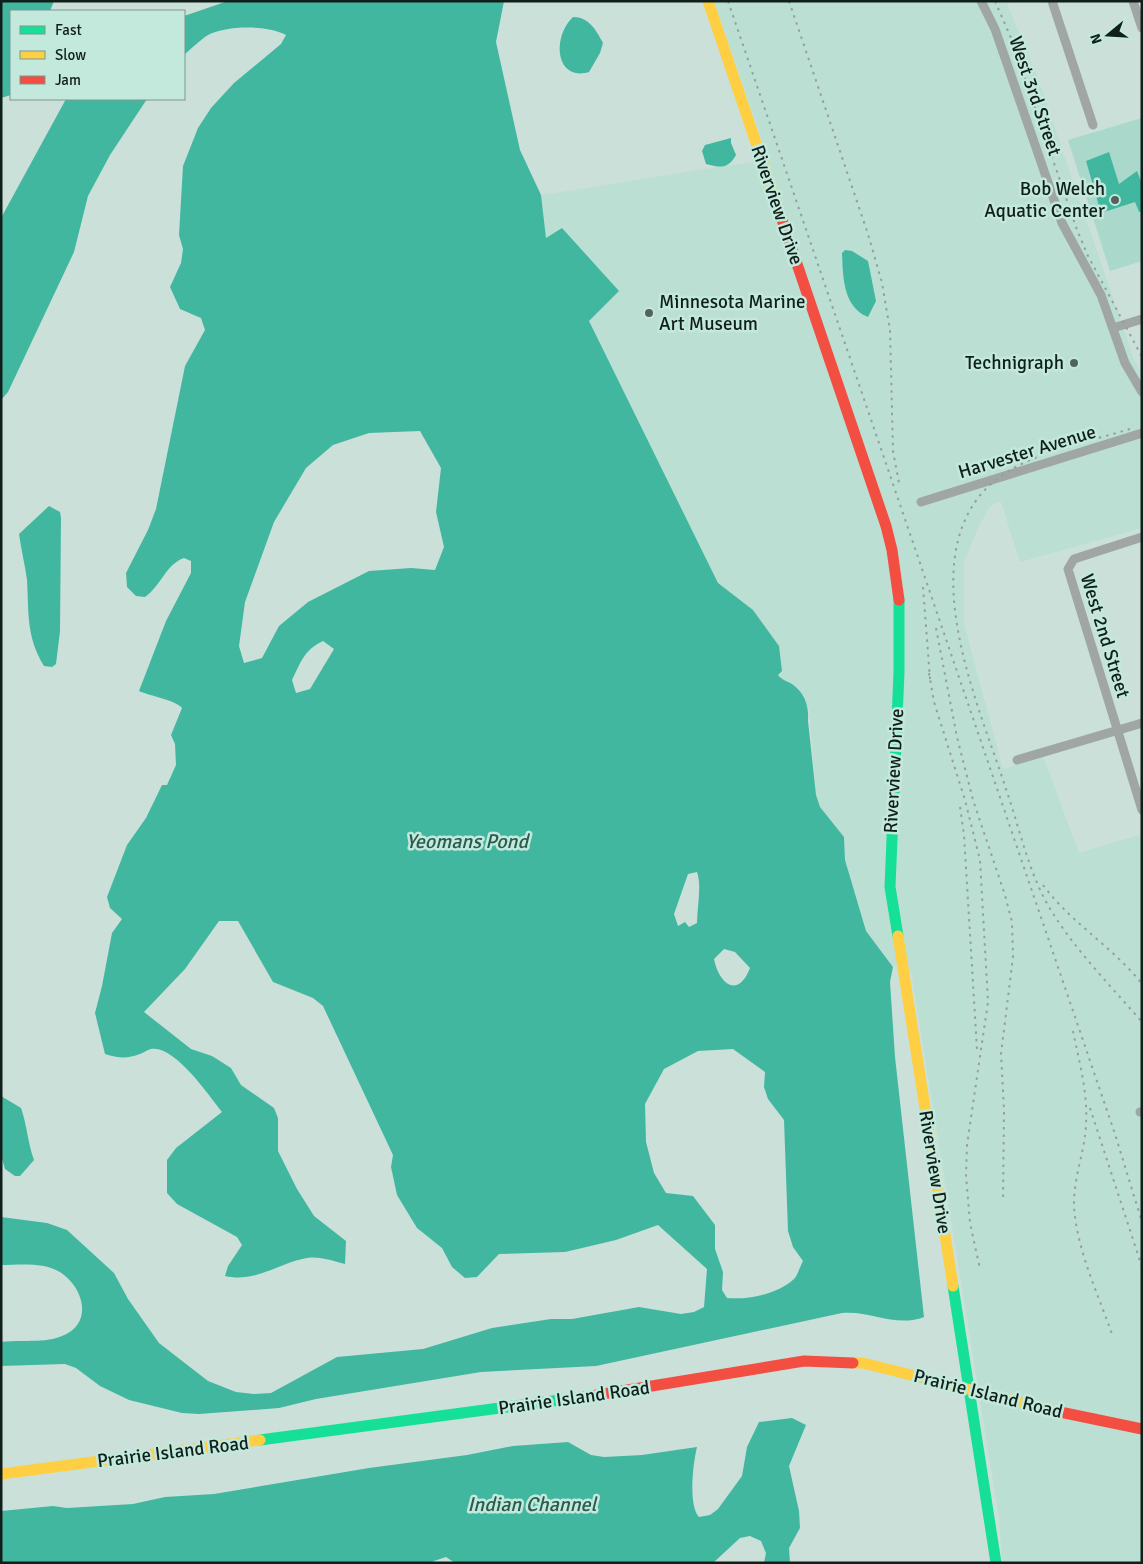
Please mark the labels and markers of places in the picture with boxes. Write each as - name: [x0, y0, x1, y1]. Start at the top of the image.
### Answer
- place label: Bob Welch Aquatic Center: [984, 177, 1105, 223]
- marker: Bob Welch Aquatic Center: [1109, 194, 1121, 206]
- place label: Minnesota Marine Art Museum: [659, 290, 806, 336]
- marker: Minnesota Marine Art Museum: [643, 307, 655, 319]
- place label: Technigraph: [965, 351, 1064, 375]
- marker: Technigraph: [1068, 357, 1080, 369]

